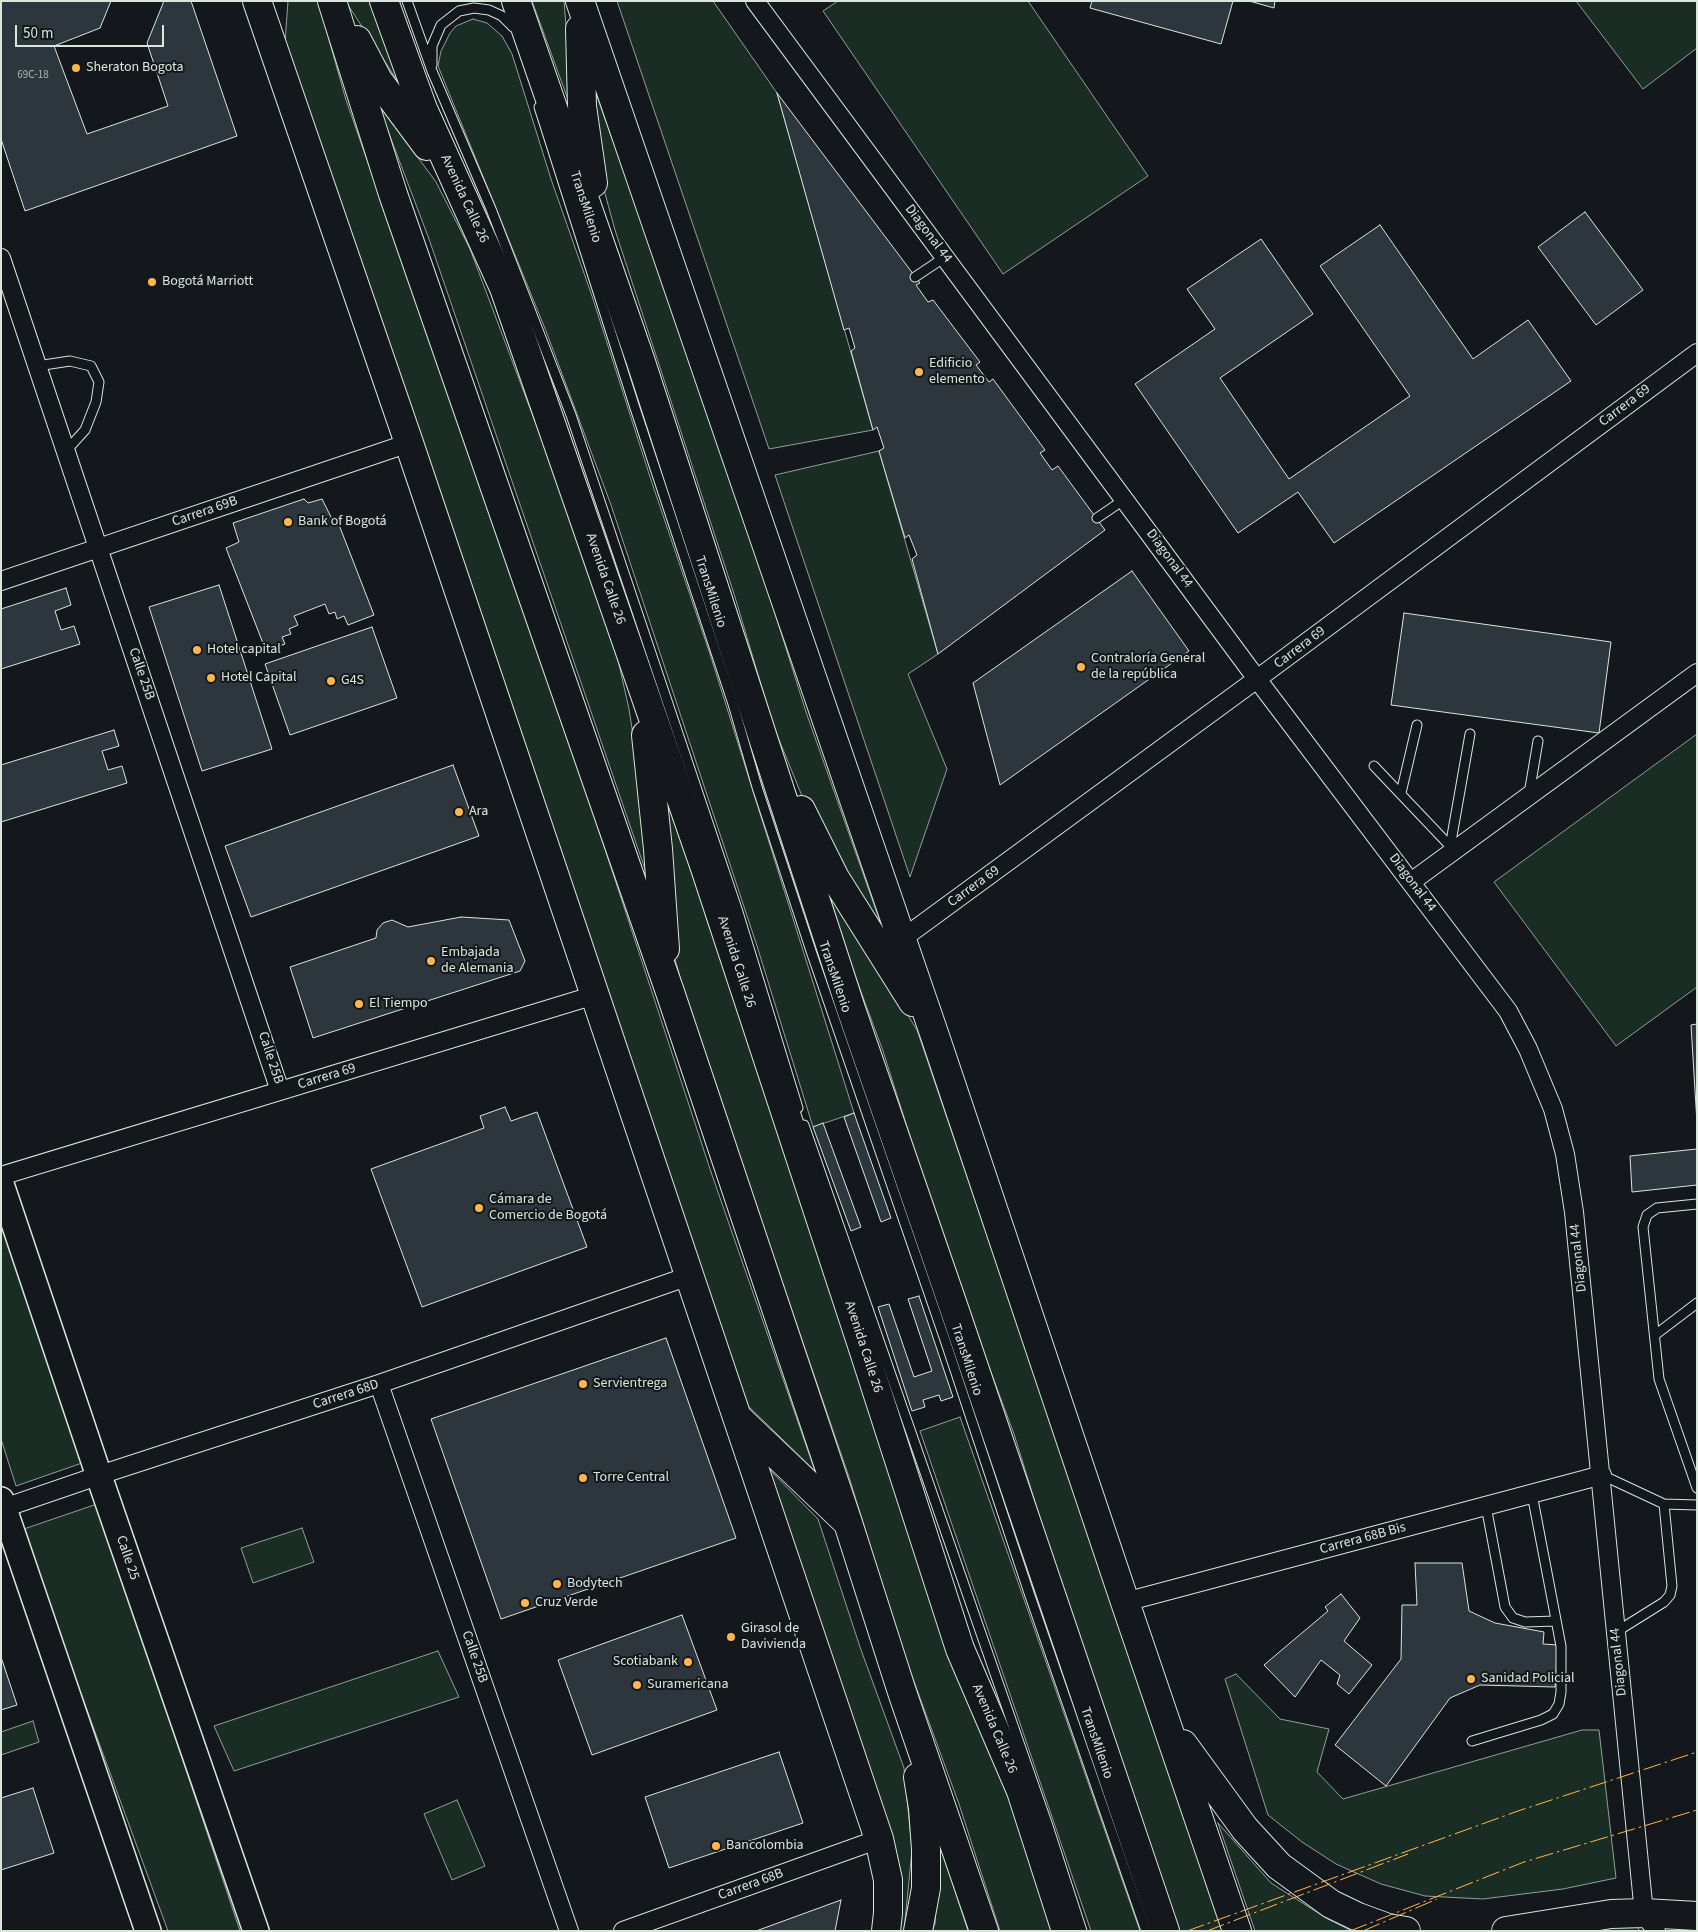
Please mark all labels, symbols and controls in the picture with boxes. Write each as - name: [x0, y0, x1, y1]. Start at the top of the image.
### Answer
- scale bar: [18, 15, 166, 47]
- text: 50 m: [23, 23, 53, 44]
- place label: Sheraton Bogota: [86, 60, 184, 76]
- marker: Sheraton Bogota: [70, 62, 82, 74]
- house number: 69C-18: [17, 69, 49, 83]
- street label: Avenida Calle 26: [436, 152, 492, 246]
- street label: TransMilenio: [565, 169, 605, 245]
- street label: Diagonal 44: [901, 202, 955, 266]
- place label: Bogotá Marriott: [162, 274, 253, 290]
- marker: Bogotá Marriott: [146, 276, 158, 288]
- place label: Edificio elemento: [929, 356, 985, 388]
- marker: Edificio elemento: [913, 366, 925, 378]
- street label: Carrera 69: [1596, 381, 1654, 431]
- street label: Carrera 69B: [170, 493, 240, 531]
- place label: Bank of Bogotá: [298, 514, 387, 530]
- marker: Bank of Bogotá: [282, 516, 294, 528]
- street label: Diagonal 44: [1142, 526, 1196, 592]
- street label: Avenida Calle 26: [582, 531, 628, 627]
- street label: TransMilenio: [690, 554, 730, 630]
- street label: Carrera 69: [1271, 623, 1329, 673]
- place label: Hotel capital: [207, 642, 281, 658]
- marker: Hotel capital: [191, 644, 203, 656]
- street label: Calle 25B: [124, 646, 158, 702]
- place label: Contraloría General de la república: [1091, 651, 1205, 684]
- marker: Contraloría General de la república: [1075, 661, 1087, 673]
- place label: Hotel Capital: [221, 670, 297, 686]
- marker: Hotel Capital: [205, 672, 217, 684]
- place label: G4S: [341, 673, 364, 689]
- marker: G4S: [325, 675, 337, 687]
- place label: Ara: [469, 804, 488, 820]
- marker: Ara: [453, 806, 465, 818]
- street label: Diagonal 44: [1385, 851, 1439, 915]
- street label: Carrera 69: [945, 863, 1003, 911]
- street label: Avenida Calle 26: [713, 914, 759, 1010]
- street label: TransMilenio: [814, 939, 854, 1015]
- place label: Embajada de Alemania: [441, 945, 513, 978]
- marker: Embajada de Alemania: [425, 955, 437, 967]
- place label: El Tiempo: [369, 996, 428, 1012]
- marker: El Tiempo: [353, 998, 365, 1010]
- street label: Calle 25B: [254, 1030, 286, 1086]
- street label: Carrera 69: [296, 1060, 358, 1094]
- place label: Cámara de Comercio de Bogotá: [489, 1192, 607, 1224]
- marker: Cámara de Comercio de Bogotá: [473, 1202, 485, 1214]
- street label: Diagonal 44: [1567, 1223, 1591, 1293]
- street label: Avenida Calle 26: [840, 1299, 886, 1395]
- street label: TransMilenio: [946, 1322, 986, 1398]
- street label: Carrera 68D: [311, 1376, 381, 1414]
- place label: Servientrega: [593, 1376, 667, 1392]
- marker: Servientrega: [577, 1378, 589, 1390]
- place label: Torre Central: [593, 1470, 669, 1486]
- marker: Torre Central: [577, 1472, 589, 1484]
- street label: Carrera 68B Bis: [1318, 1519, 1408, 1559]
- street label: Calle 25: [112, 1534, 142, 1582]
- place label: Bodytech: [567, 1576, 623, 1592]
- marker: Bodytech: [551, 1578, 563, 1590]
- place label: Cruz Verde: [535, 1595, 598, 1611]
- marker: Cruz Verde: [519, 1597, 531, 1609]
- place label: Girasol de Davivienda: [741, 1621, 806, 1654]
- street label: Diagonal 44: [1607, 1627, 1631, 1697]
- street label: Calle 25B: [457, 1629, 491, 1685]
- marker: Girasol de Davivienda: [725, 1631, 737, 1643]
- place label: Scotiabank: [613, 1654, 678, 1670]
- marker: Scotiabank: [682, 1656, 694, 1668]
- place label: Sanidad Policial: [1481, 1671, 1575, 1687]
- marker: Sanidad Policial: [1465, 1673, 1477, 1685]
- place label: Suramericana: [647, 1677, 729, 1693]
- marker: Suramericana: [631, 1679, 643, 1691]
- street label: Avenida Calle 26: [968, 1682, 1020, 1776]
- street label: TransMilenio: [1076, 1705, 1116, 1781]
- place label: Bancolombia: [726, 1838, 804, 1854]
- marker: Bancolombia: [710, 1840, 722, 1852]
- street label: Carrera 68B: [716, 1865, 786, 1905]

